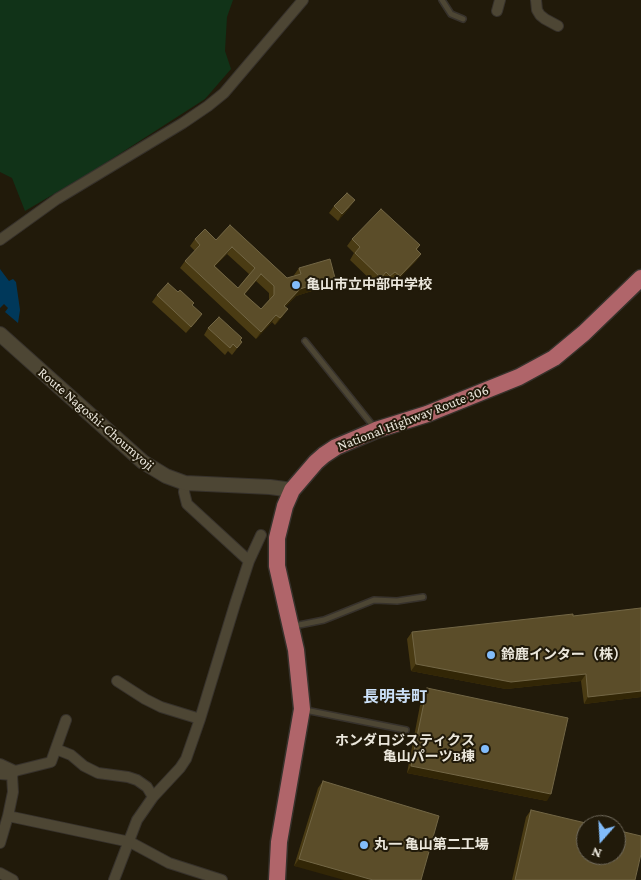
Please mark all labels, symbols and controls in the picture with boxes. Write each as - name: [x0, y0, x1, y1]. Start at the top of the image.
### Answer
- place label: 亀山市立中部中学校: [306, 277, 432, 293]
- marker: 亀山市立中部中学校: [290, 279, 302, 291]
- street label: Route Nagoshi-Choumyoji: [35, 364, 157, 474]
- street label: National Highway Route 306: [335, 381, 491, 455]
- place label: 鈴鹿インター（株）: [501, 647, 627, 663]
- marker: 鈴鹿インター（株）: [485, 649, 497, 661]
- district label: 長明寺町: [363, 687, 427, 707]
- place label: ホンダロジスティクス 亀山パーツB棟: [335, 733, 475, 766]
- marker: ホンダロジスティクス 亀山パーツB棟: [479, 743, 491, 755]
- north arrow: [576, 815, 626, 865]
- place label: 丸一 亀山第二工場: [374, 837, 489, 853]
- marker: 丸一 亀山第二工場: [358, 839, 370, 851]
- text: N: [589, 844, 604, 862]

